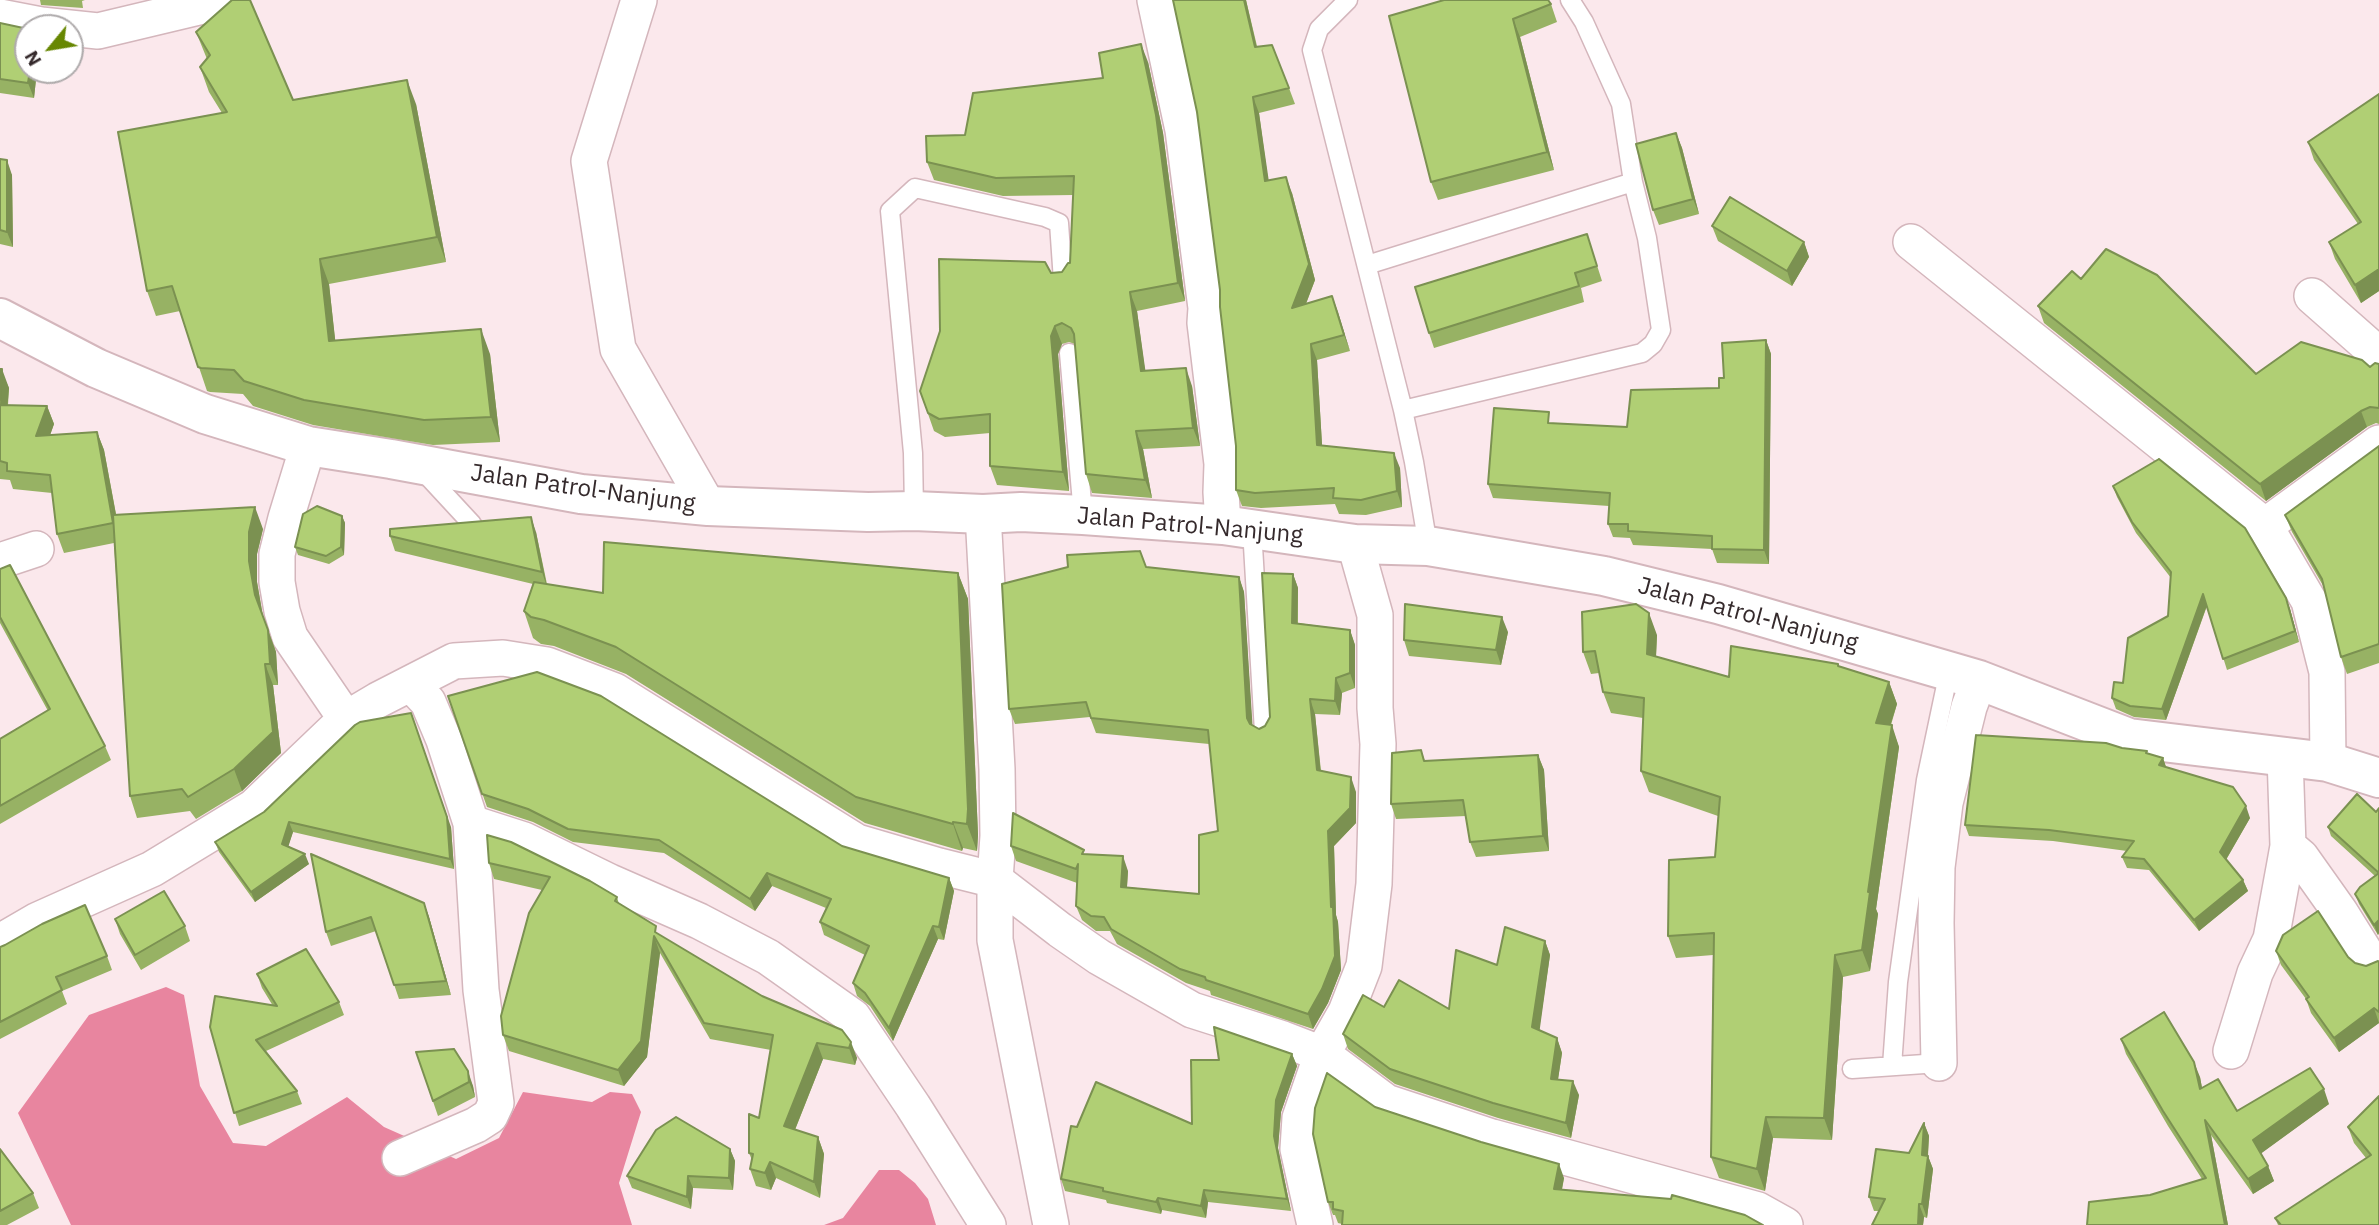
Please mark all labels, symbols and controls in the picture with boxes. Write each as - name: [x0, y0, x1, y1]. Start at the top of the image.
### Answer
- north arrow: [14, 14, 84, 84]
- text: N: [19, 47, 46, 70]
- street label: Jalan Patrol-Nanjung: [469, 459, 697, 519]
- street label: Jalan Patrol-Nanjung: [1076, 502, 1304, 550]
- street label: Jalan Patrol-Nanjung: [1635, 572, 1861, 658]

